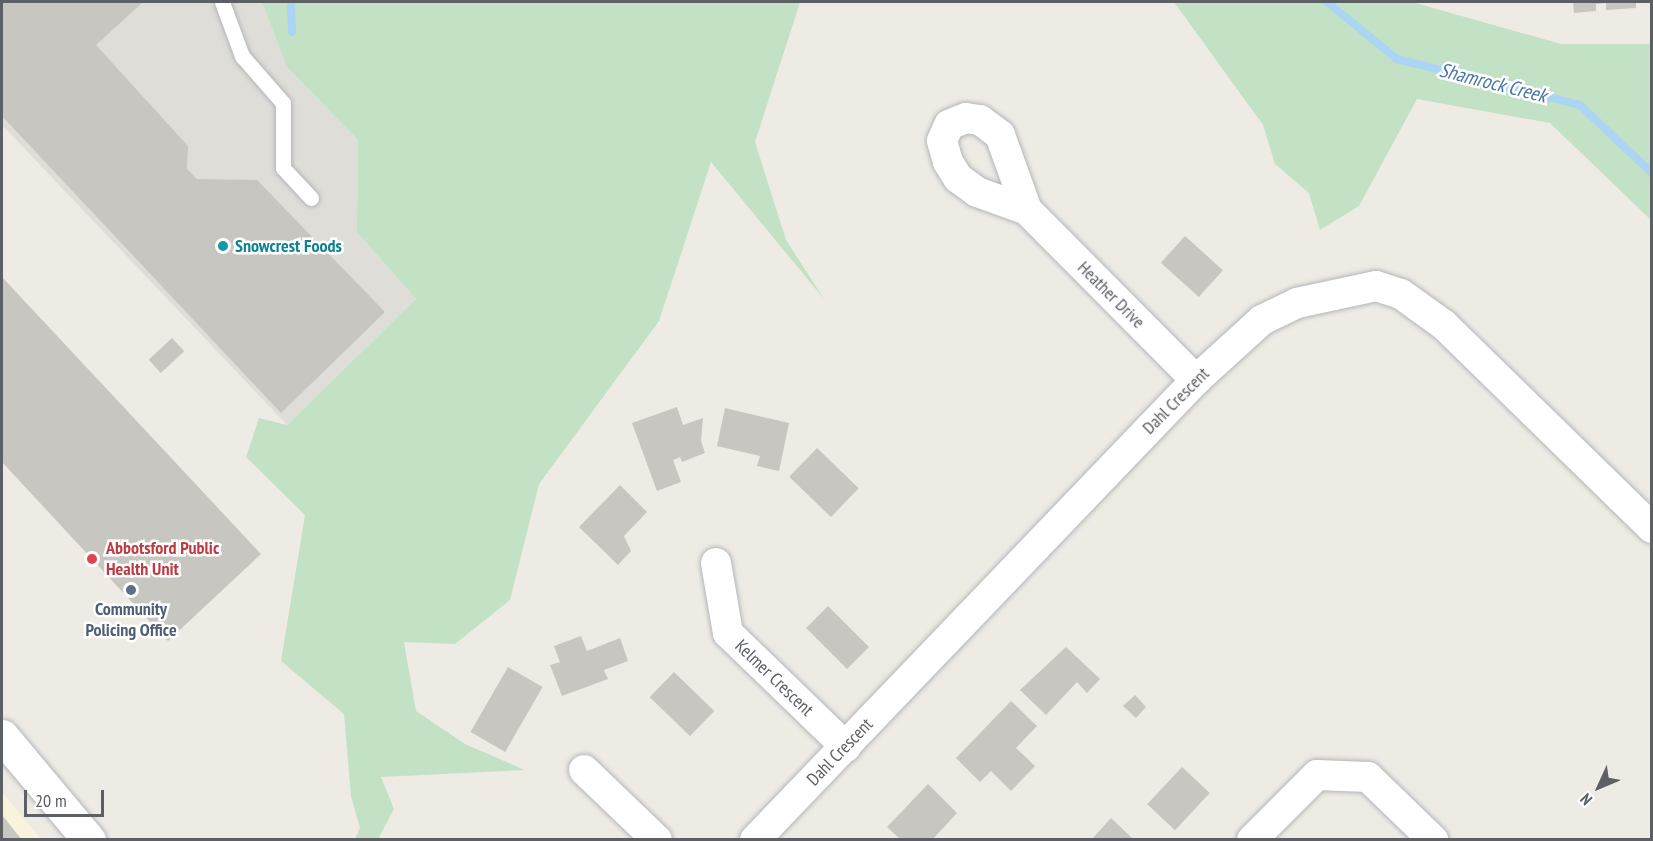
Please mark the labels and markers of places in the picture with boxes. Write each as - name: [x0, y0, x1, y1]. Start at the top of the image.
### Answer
- place label: Snowcrest Foods: [235, 235, 342, 257]
- marker: Snowcrest Foods: [216, 239, 230, 253]
- place label: Abbotsford Public Health Unit: [106, 538, 219, 580]
- marker: Abbotsford Public Health Unit: [83, 550, 101, 568]
- marker: Community Policing Office: [124, 583, 138, 597]
- place label: Community Policing Office: [85, 599, 177, 642]

